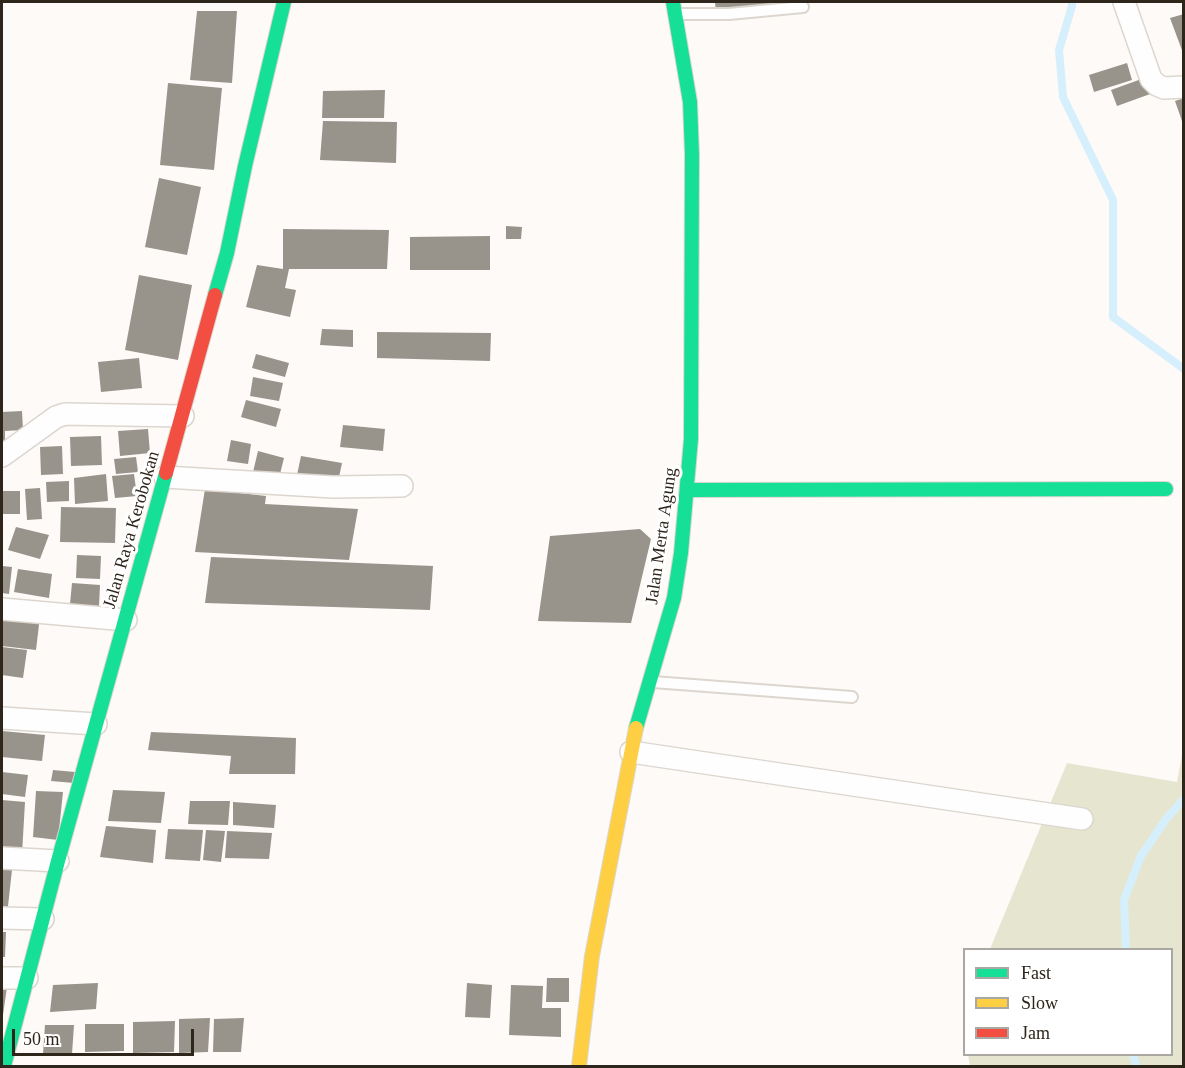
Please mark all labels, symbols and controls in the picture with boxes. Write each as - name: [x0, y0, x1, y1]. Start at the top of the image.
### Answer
- street label: Jalan Raya Kerobokan: [99, 449, 165, 611]
- street label: Jalan Merta Agung: [642, 466, 682, 606]
- legend: [963, 948, 1173, 1056]
- text: Fast: [1021, 963, 1051, 983]
- text: Slow: [1021, 993, 1058, 1013]
- scale bar: [15, 1017, 196, 1055]
- text: Jam: [1021, 1023, 1050, 1043]
- text: 50 m: [23, 1029, 60, 1049]

